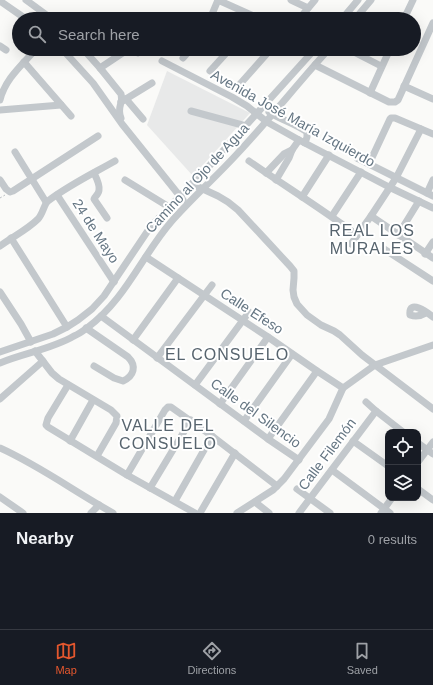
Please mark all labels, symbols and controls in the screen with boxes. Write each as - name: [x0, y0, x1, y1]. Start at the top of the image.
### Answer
- search box: [12, 12, 421, 56]
- icon: search: [26, 23, 48, 45]
- text: Search here: [58, 26, 140, 43]
- street label: Avenida José María Izquierdo: [208, 66, 378, 170]
- street label: Camino al Ojo de Agua: [142, 120, 252, 236]
- street label: 24 de Mayo: [69, 196, 123, 266]
- district label: REAL LOS MURALES: [329, 222, 415, 257]
- street label: Calle Efeso: [218, 285, 287, 337]
- district label: EL CONSUELO: [165, 346, 289, 363]
- street label: Calle del Silencio: [208, 375, 304, 451]
- street label: Calle Filemón: [295, 415, 359, 493]
- district label: VALLE DEL CONSUELO: [119, 417, 217, 452]
- map controls: [385, 429, 421, 501]
- button: locate: [385, 429, 421, 465]
- button: layers: [385, 465, 421, 501]
- text: Nearby: [16, 529, 74, 548]
- text: 0 results: [368, 532, 417, 547]
- tab: Map: [55, 640, 77, 676]
- tab: Directions: [187, 640, 236, 676]
- tab: Saved: [347, 640, 378, 676]

